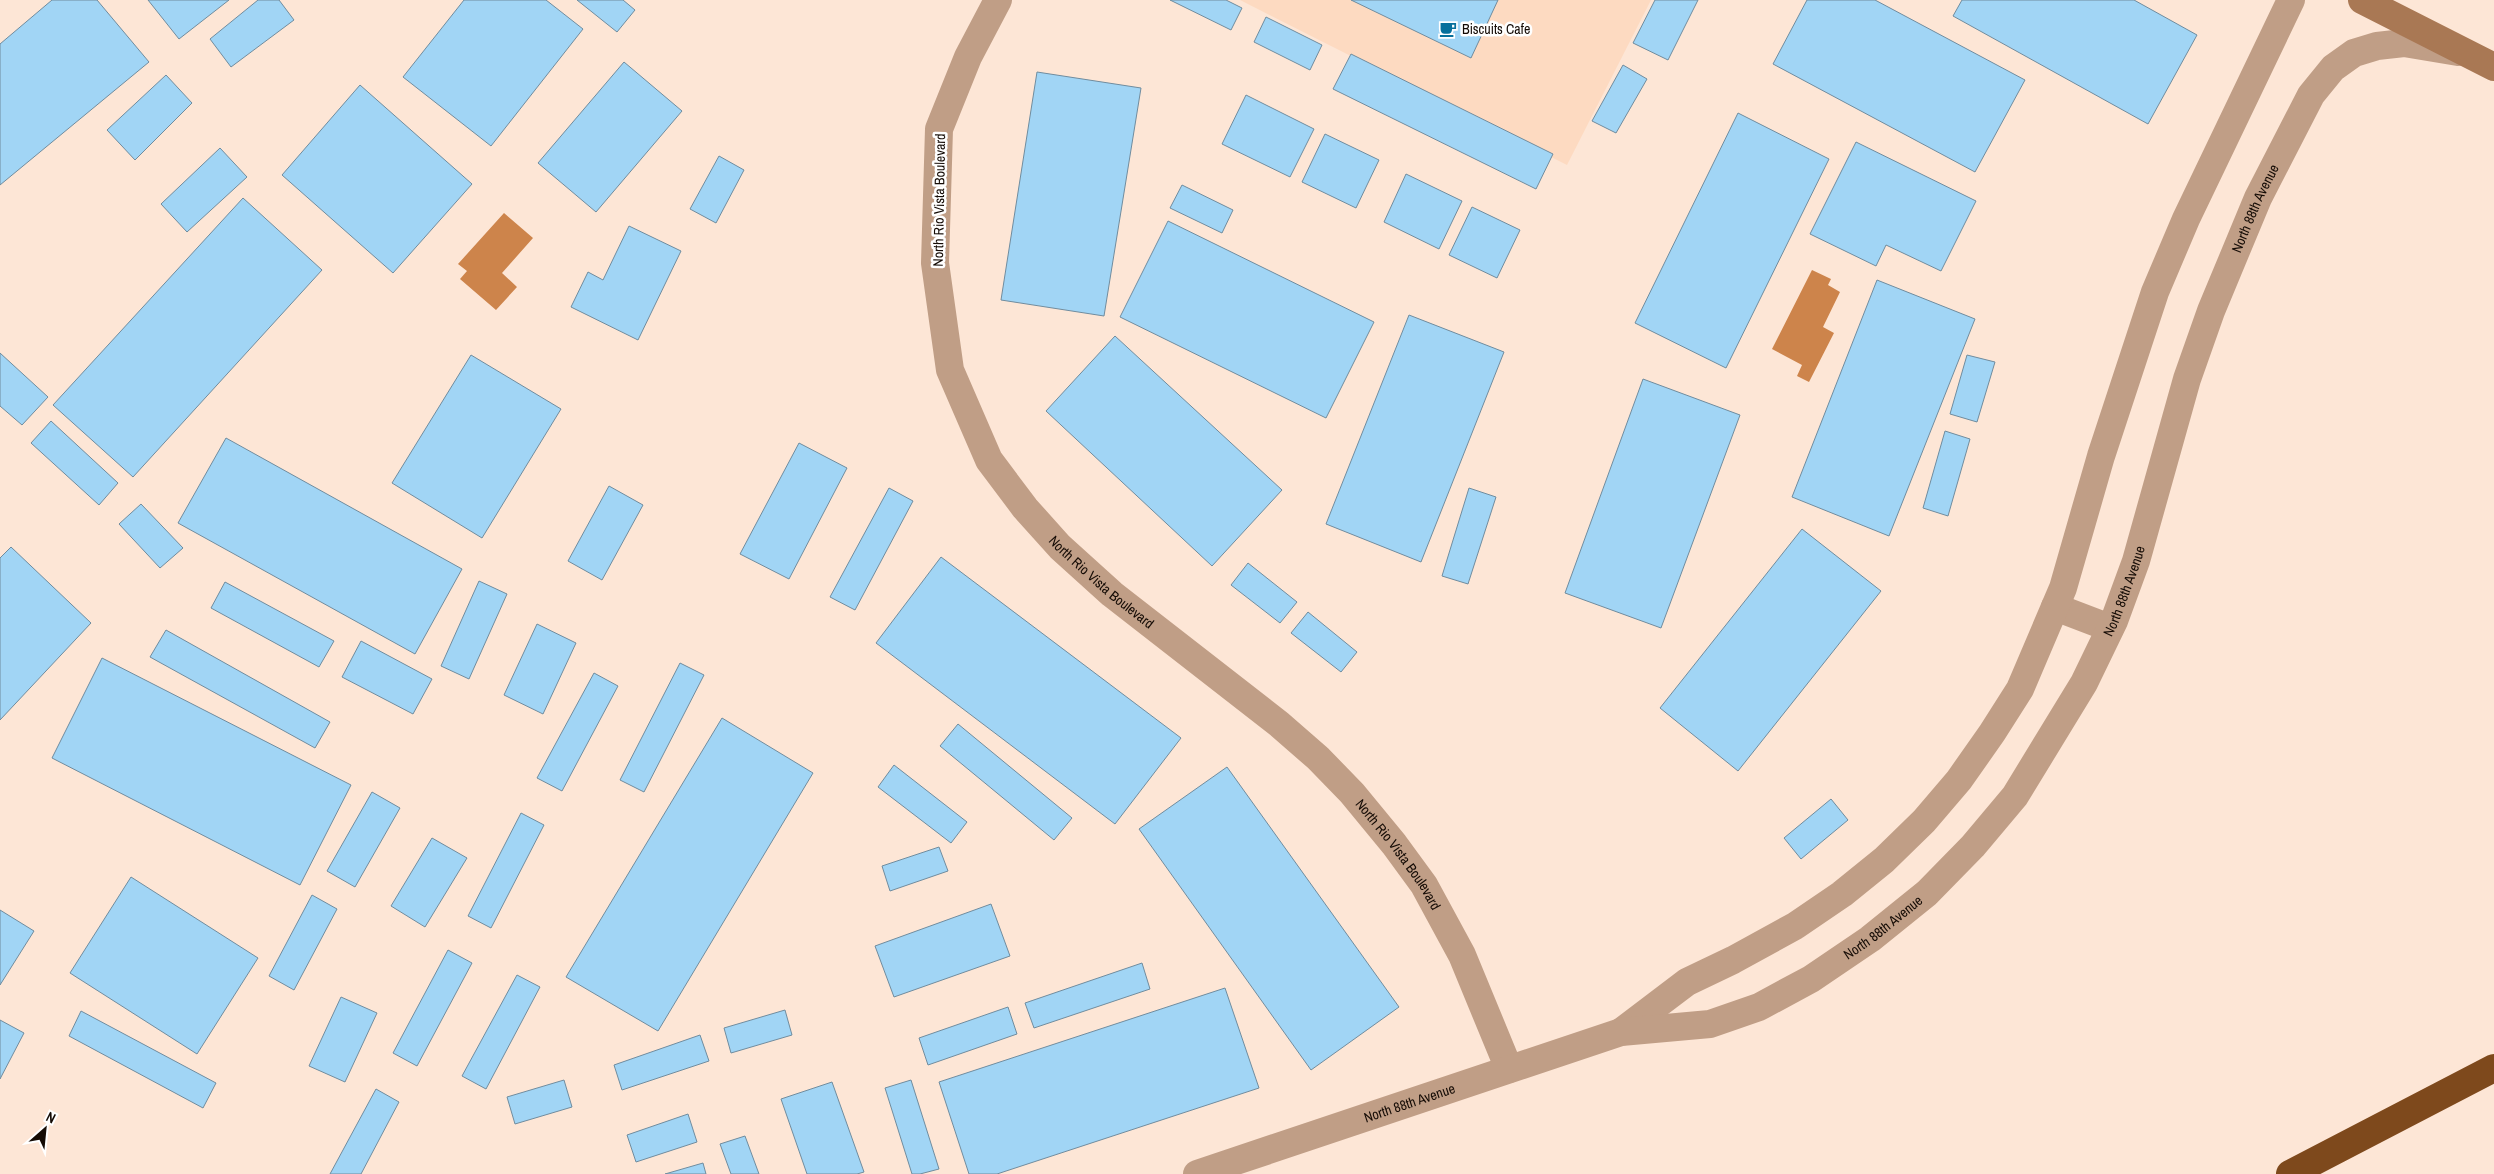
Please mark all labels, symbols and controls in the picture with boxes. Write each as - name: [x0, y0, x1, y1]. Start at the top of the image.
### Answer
- cafe icon: Biscuits Cafe: [1438, 19, 1458, 39]
- place label: Biscuits Cafe: [1462, 20, 1530, 38]
- street label: North Rio Vista Boulevard: [929, 133, 949, 267]
- street label: North 88th Avenue: [2227, 161, 2283, 255]
- street label: North Rio Vista Boulevard: [1045, 532, 1158, 632]
- street label: North 88th Avenue: [2099, 544, 2149, 639]
- street label: North Rio Vista Boulevard: [1352, 795, 1445, 913]
- street label: North 88th Avenue: [1840, 891, 1926, 963]
- street label: North 88th Avenue: [1361, 1079, 1457, 1126]
- north arrow: [20, 1104, 70, 1154]
- text: N: [43, 1108, 59, 1127]

